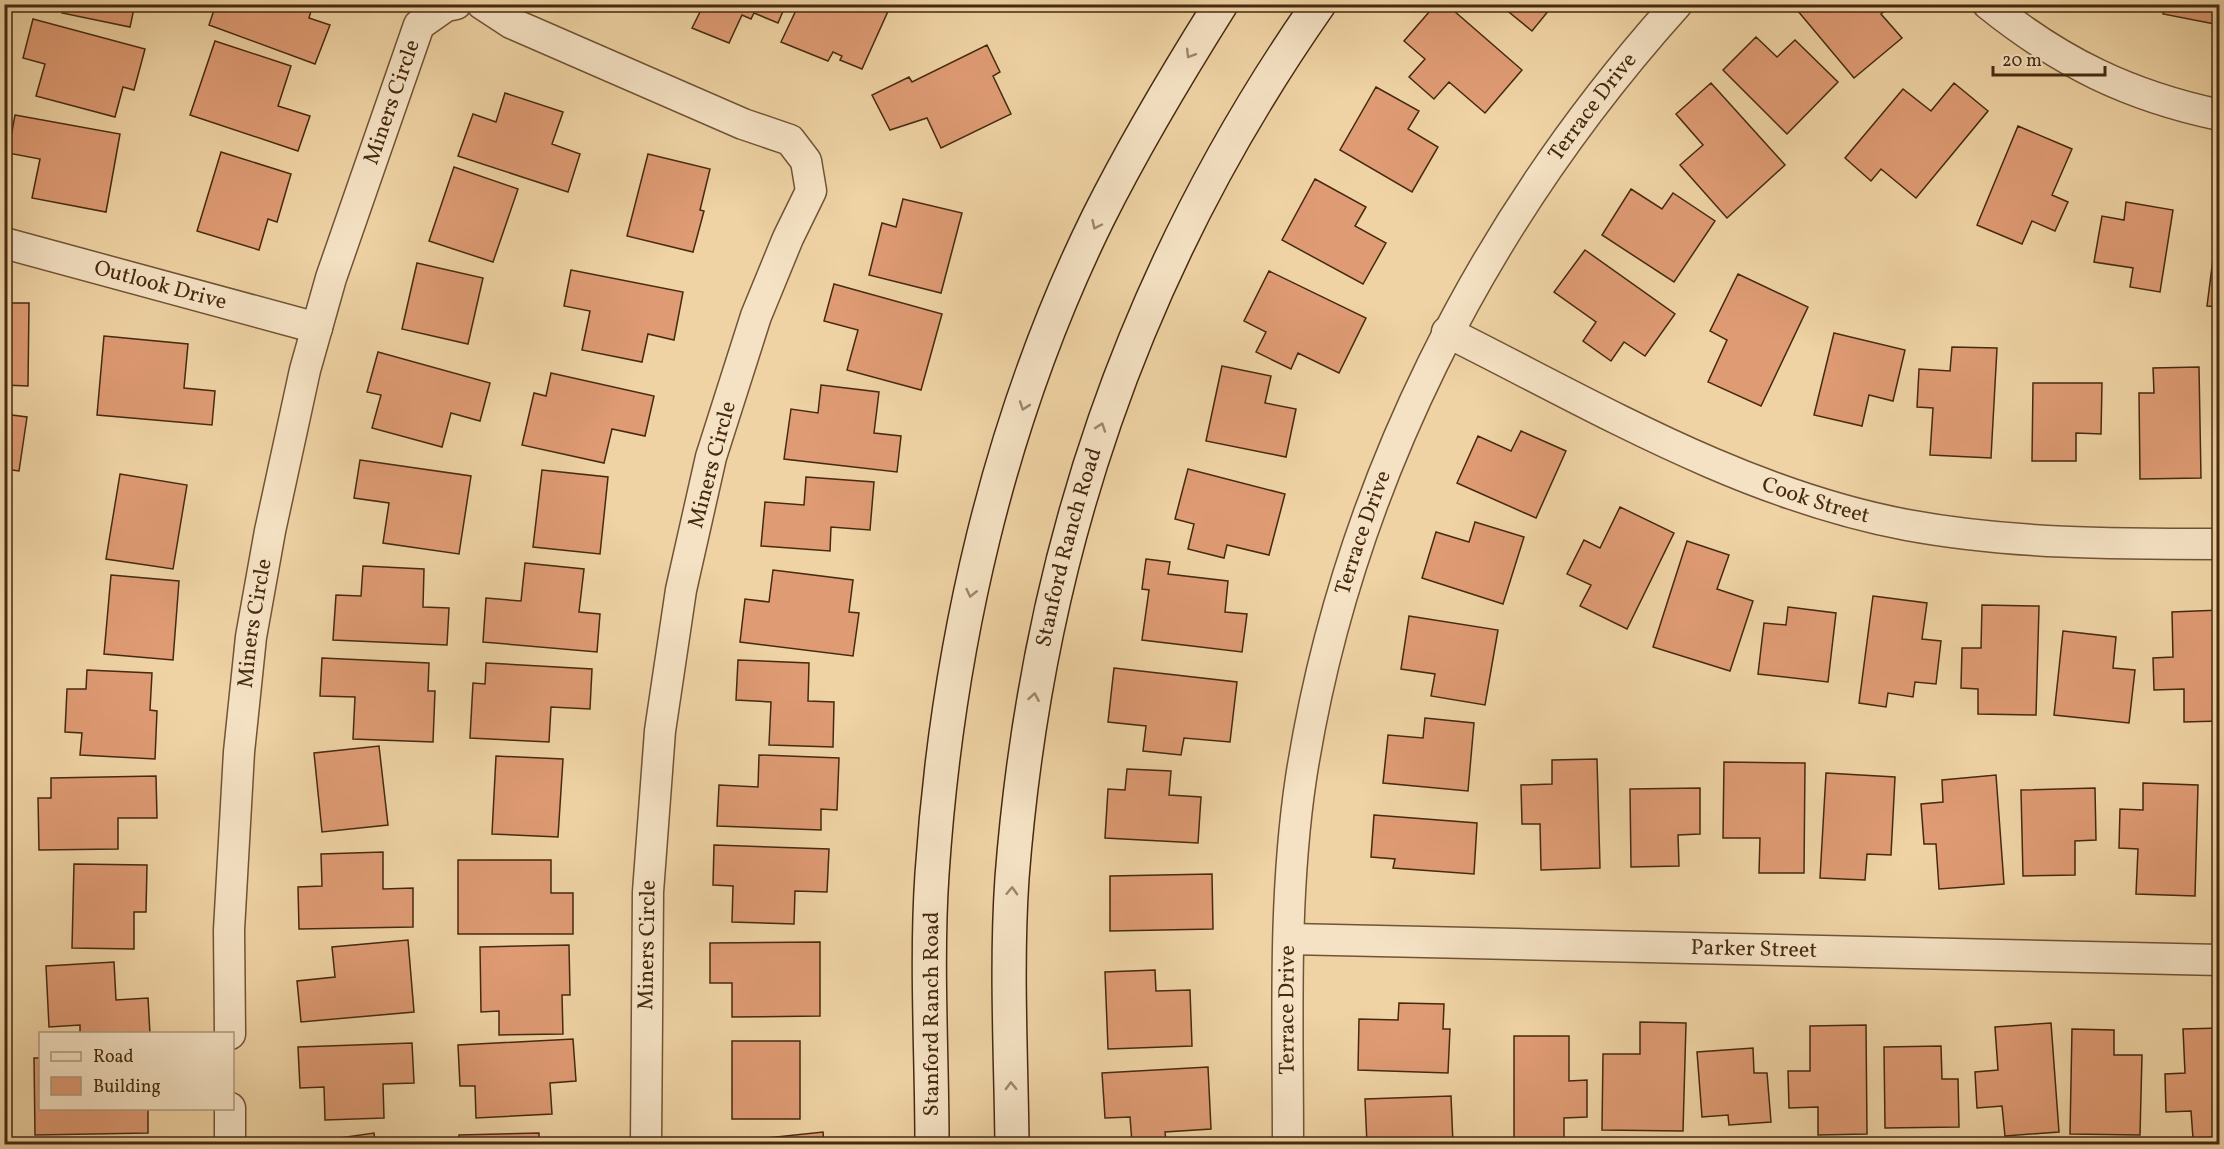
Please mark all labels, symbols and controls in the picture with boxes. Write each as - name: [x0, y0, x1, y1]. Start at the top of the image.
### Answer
- street label: Miners Circle: [356, 36, 428, 169]
- scale bar: [1993, 39, 2106, 77]
- street label: Terrace Drive: [1541, 46, 1644, 168]
- one-way arrow: [1185, 48, 1197, 58]
- text: 20 m: [2002, 49, 2042, 74]
- one-way arrow: [1091, 218, 1103, 229]
- street label: Outlook Drive: [91, 253, 230, 318]
- street label: Miners Circle: [681, 398, 745, 532]
- one-way arrow: [1018, 400, 1031, 411]
- one-way arrow: [1094, 422, 1107, 433]
- street label: Stanford Ranch Road: [1028, 444, 1110, 650]
- street label: Terrace Drive: [1328, 466, 1399, 599]
- street label: Cook Street: [1757, 469, 1873, 532]
- street label: Miners Circle: [230, 556, 280, 689]
- one-way arrow: [965, 588, 978, 598]
- one-way arrow: [1027, 693, 1039, 702]
- street label: Miners Circle: [631, 880, 665, 1010]
- one-way arrow: [1005, 887, 1018, 896]
- street label: Stanford Ranch Road: [917, 912, 948, 1116]
- street label: Parker Street: [1690, 933, 1818, 966]
- street label: Terrace Drive: [1272, 945, 1304, 1075]
- legend: [39, 1032, 234, 1110]
- text: Road: [93, 1045, 134, 1070]
- text: Building: [93, 1075, 161, 1100]
- one-way arrow: [1005, 1082, 1017, 1091]

